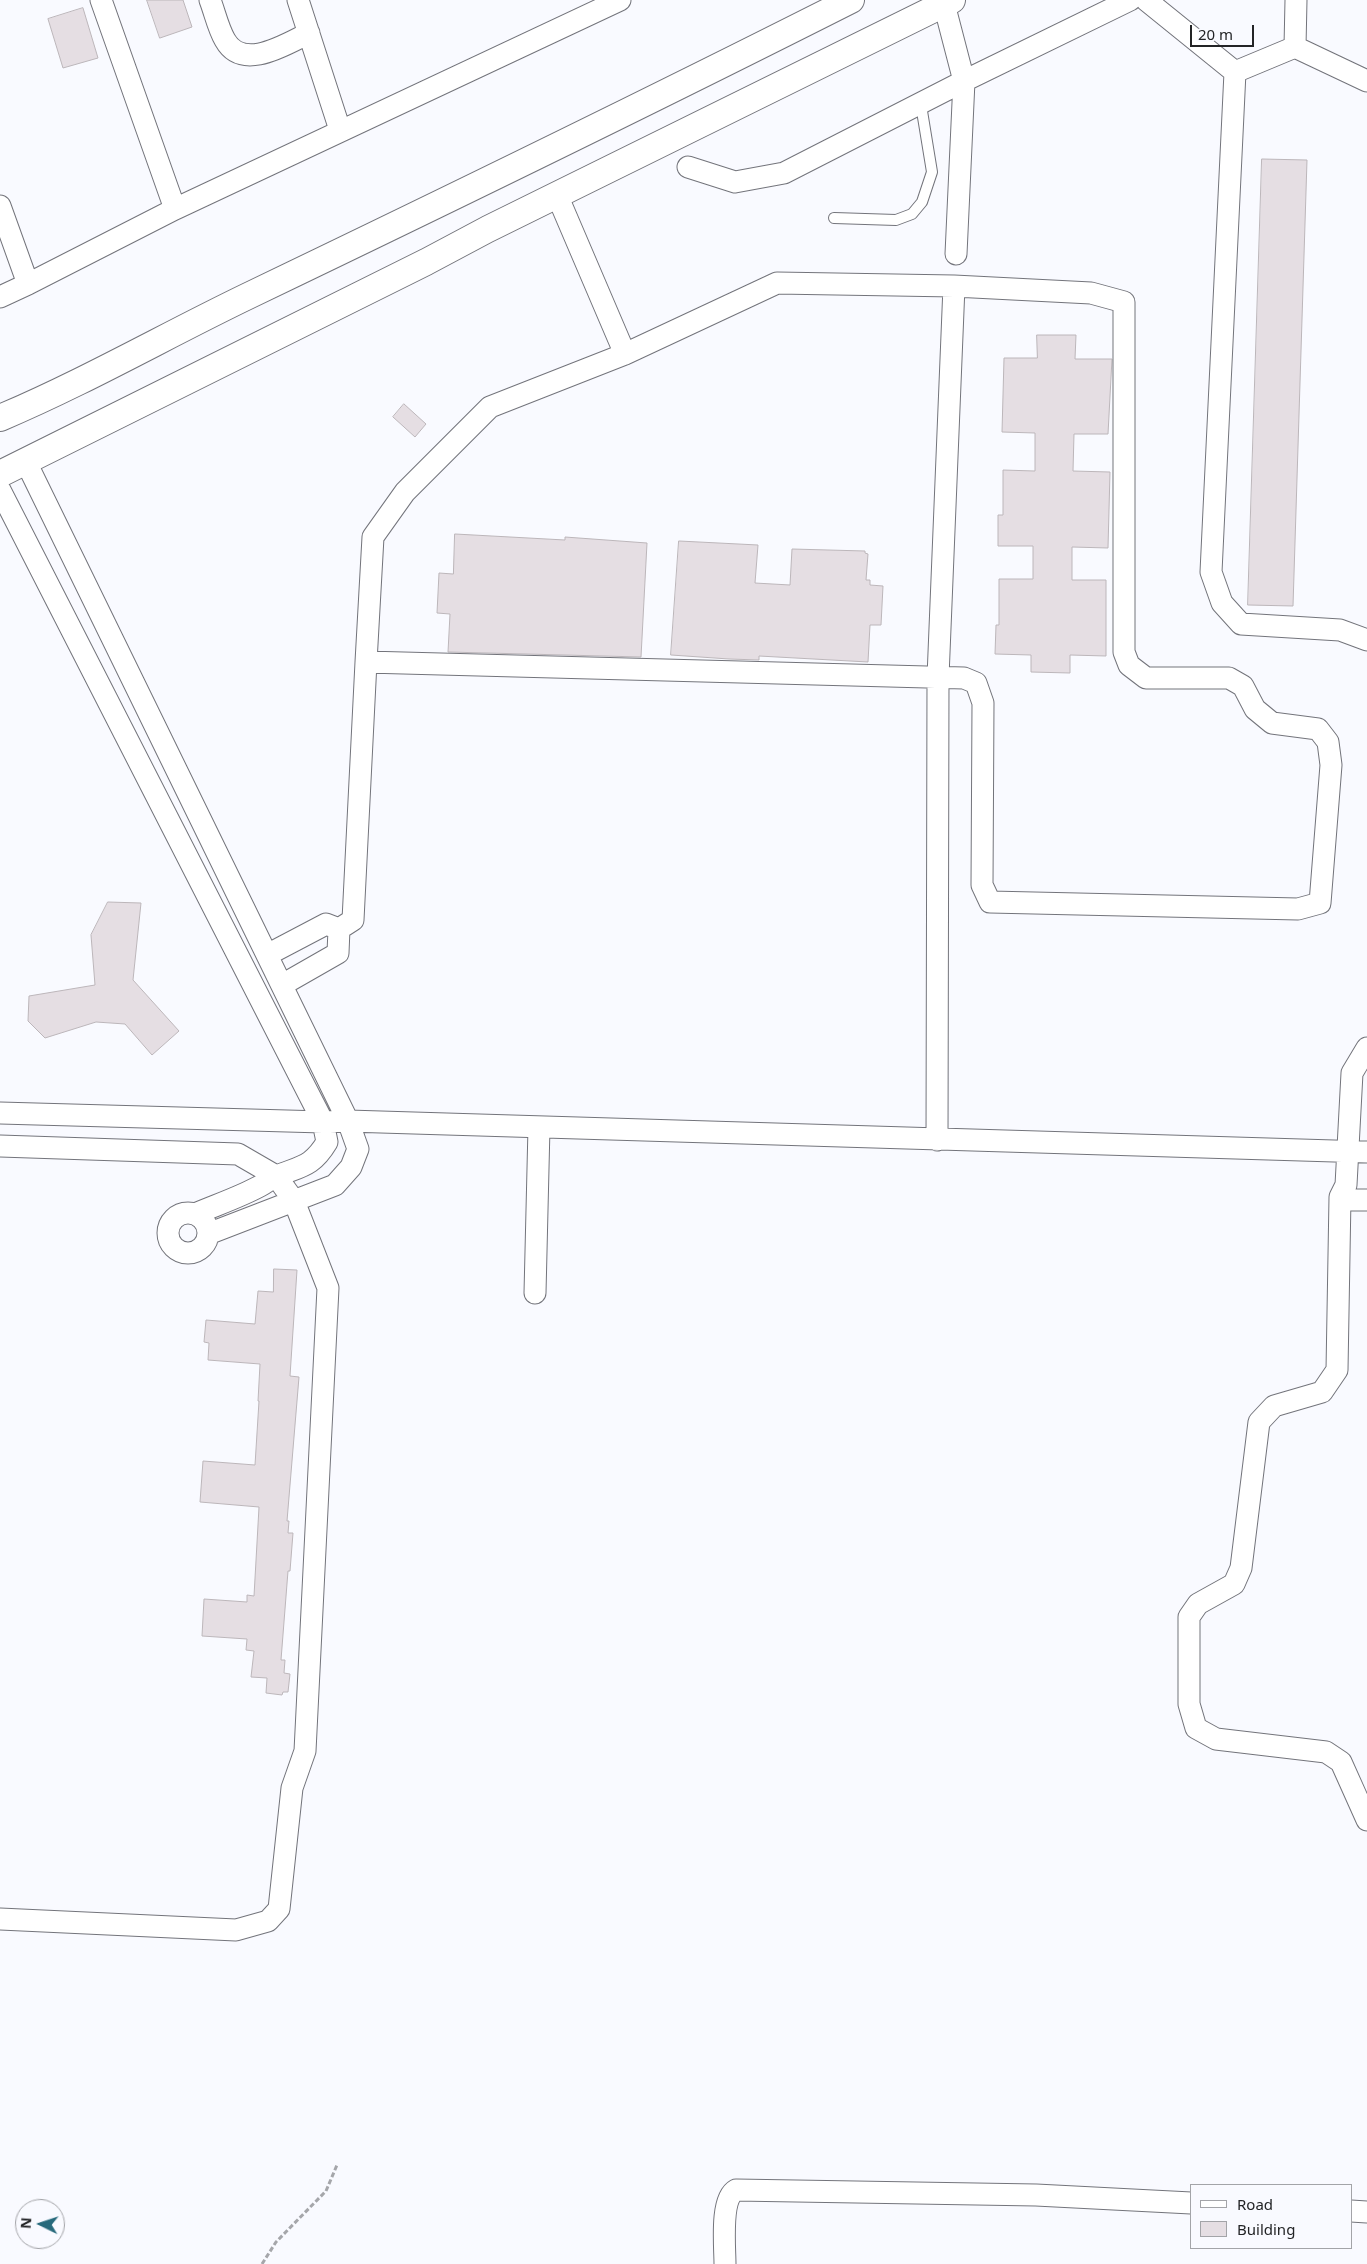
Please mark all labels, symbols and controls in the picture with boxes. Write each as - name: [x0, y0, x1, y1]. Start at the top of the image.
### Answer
- scale bar: [1192, 15, 1256, 47]
- text: 20 m: [1198, 24, 1233, 44]
- legend: [1190, 2184, 1352, 2249]
- text: Road: [1237, 2194, 1273, 2214]
- north arrow: [15, 2199, 65, 2249]
- text: N: [16, 2217, 35, 2229]
- text: Building: [1237, 2219, 1295, 2239]

